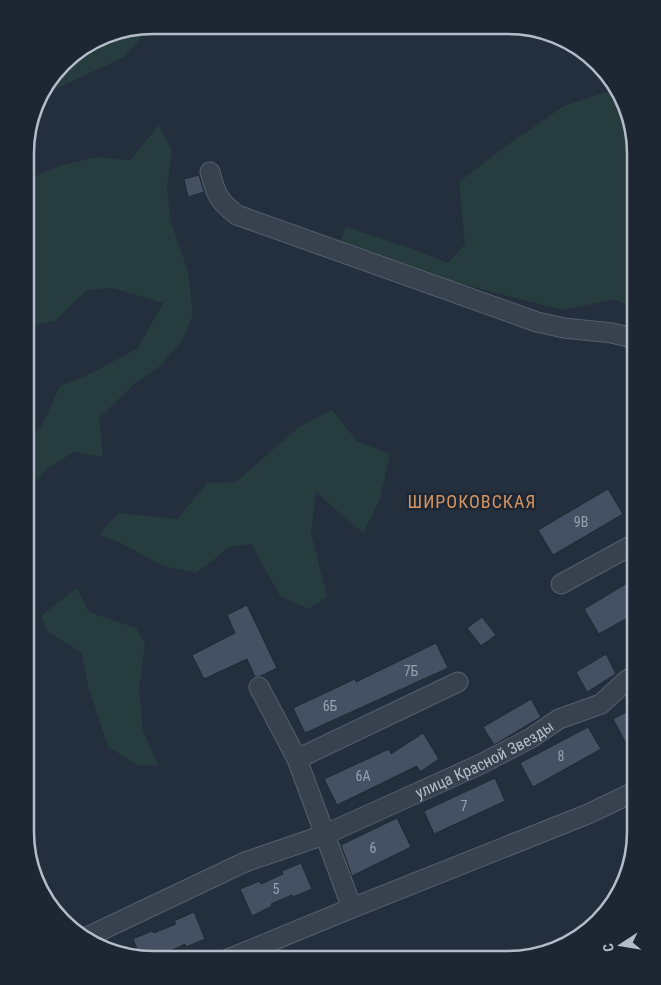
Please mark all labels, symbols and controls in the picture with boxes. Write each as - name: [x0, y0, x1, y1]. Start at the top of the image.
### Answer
- district label: ШИРОКОВСКАЯ: [408, 491, 536, 512]
- house number: 9В: [574, 514, 588, 530]
- house number: 7Б: [404, 663, 419, 679]
- house number: 6Б: [323, 698, 338, 714]
- street label: улица Красной Звезды: [412, 716, 557, 802]
- house number: 8: [558, 748, 565, 764]
- house number: 6А: [356, 768, 370, 784]
- house number: 7: [461, 798, 468, 814]
- house number: 6: [370, 840, 377, 856]
- house number: 5: [273, 881, 280, 897]
- north arrow: [596, 920, 646, 970]
- text: С: [600, 942, 617, 953]

